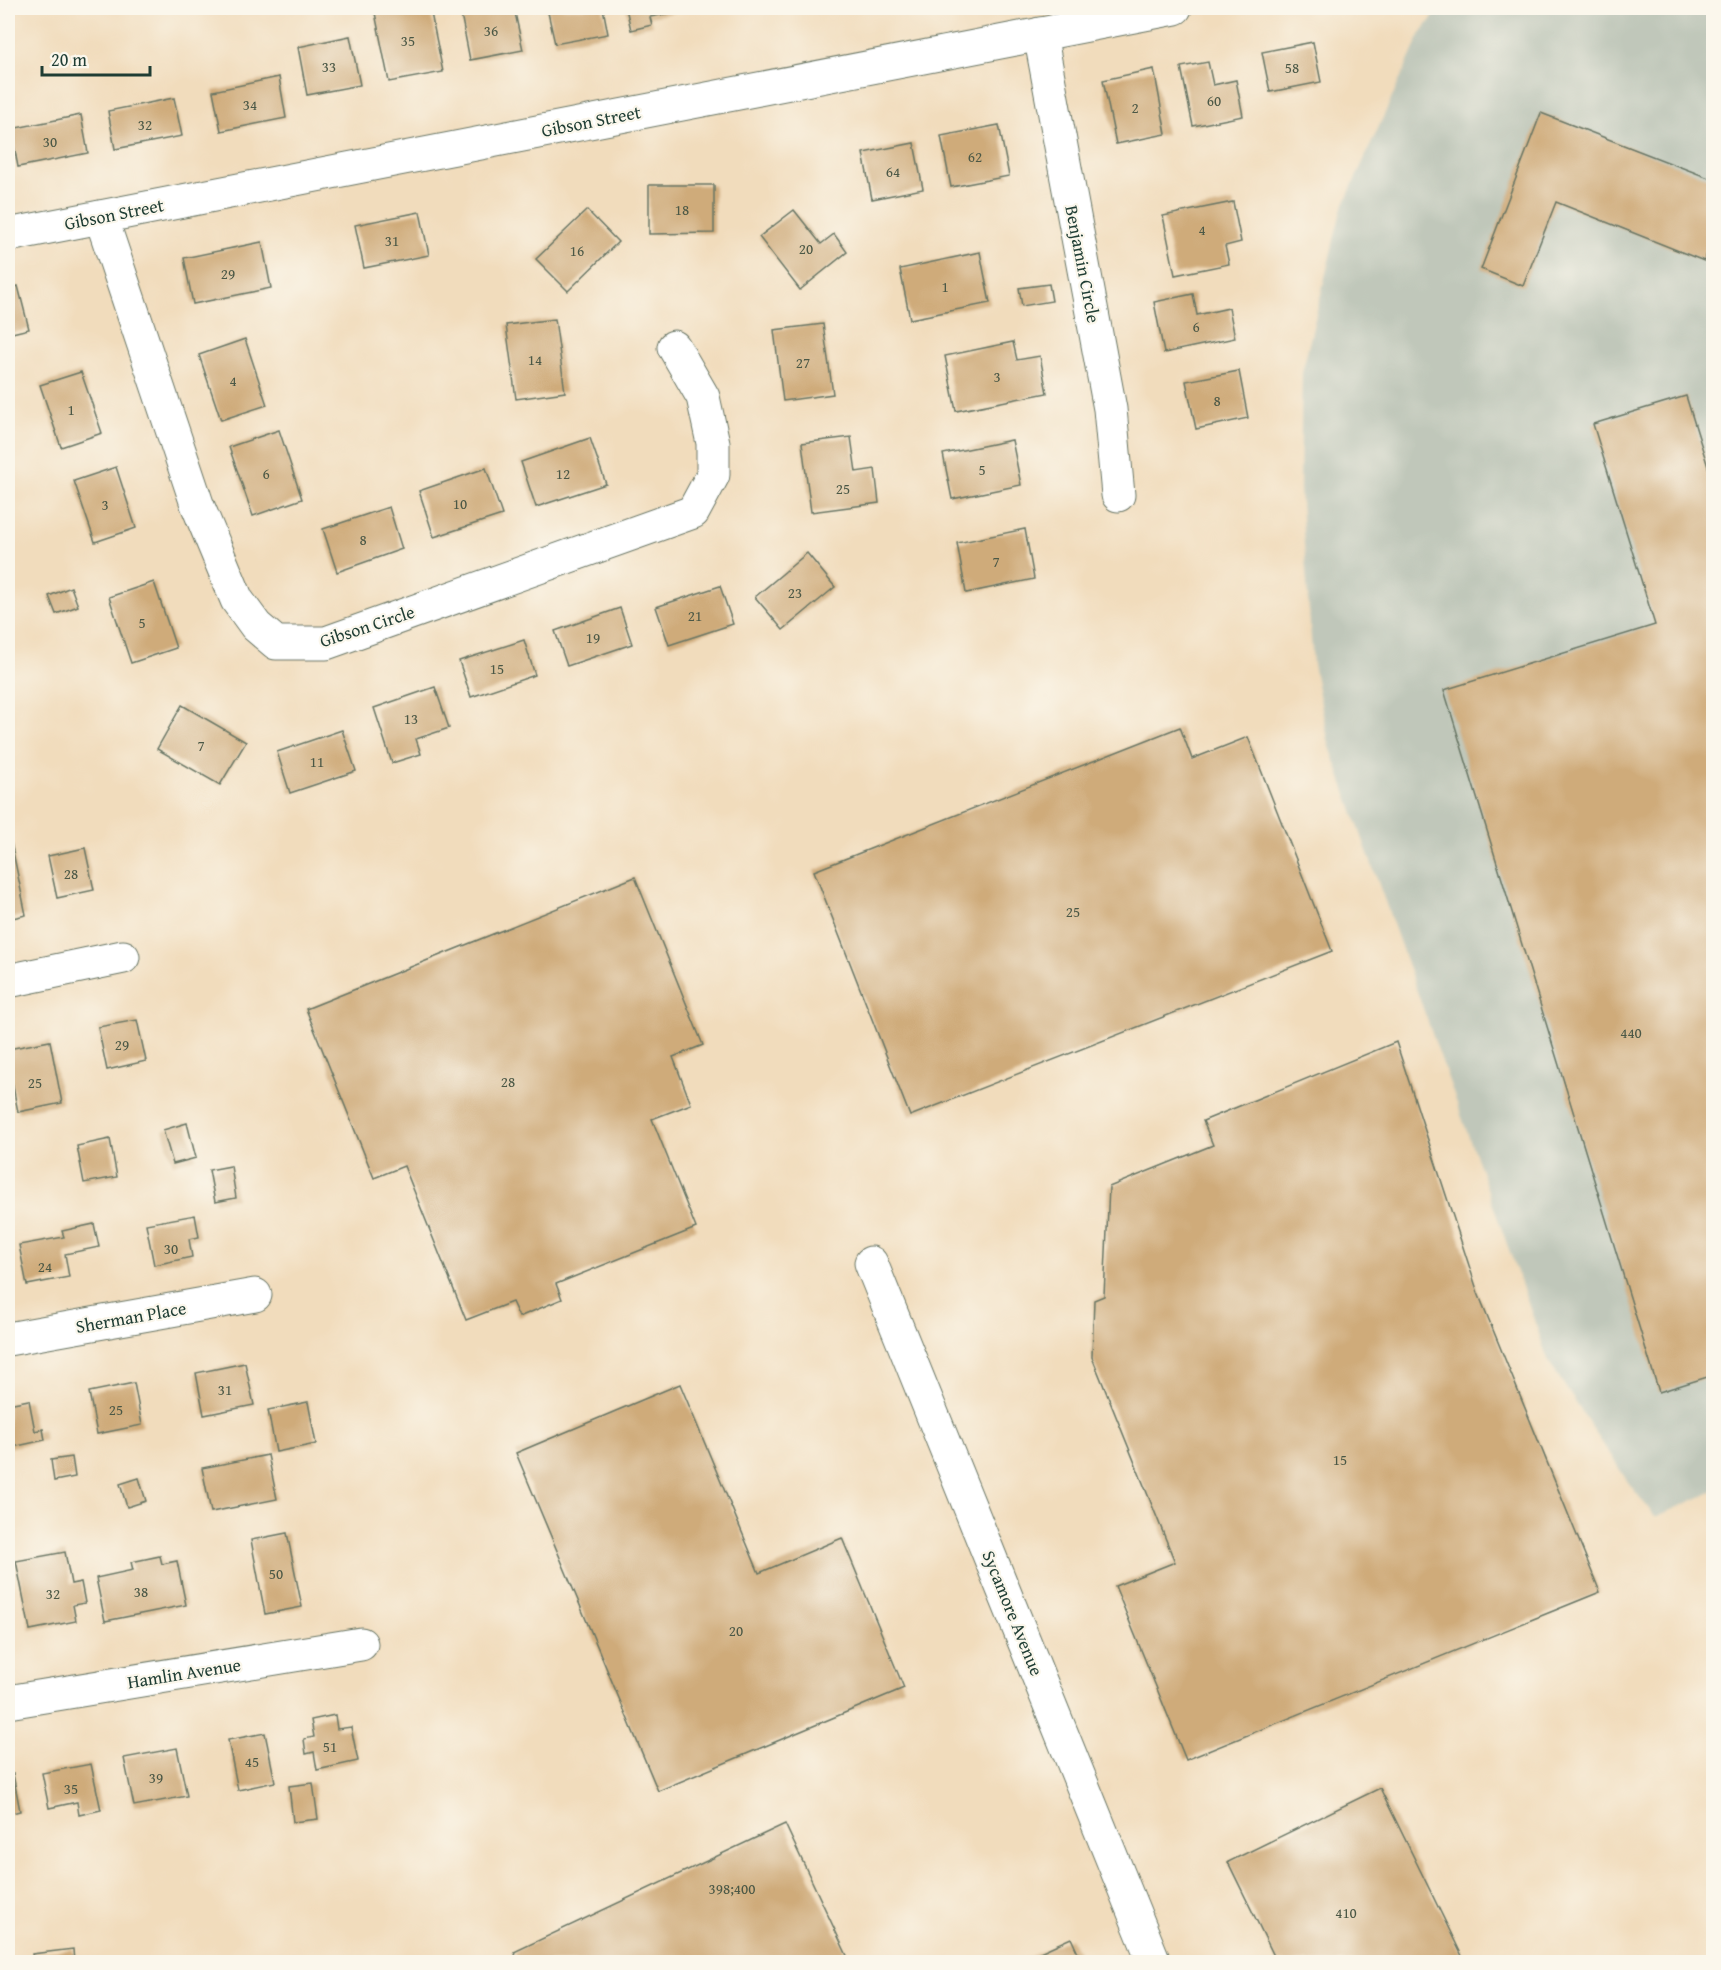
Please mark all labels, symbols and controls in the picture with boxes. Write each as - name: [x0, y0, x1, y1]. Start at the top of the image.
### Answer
- house number: 36: [484, 20, 498, 41]
- house number: 35: [401, 30, 415, 51]
- scale bar: [42, 39, 150, 77]
- text: 20 m: [51, 46, 87, 73]
- house number: 33: [322, 56, 336, 77]
- house number: 58: [1285, 57, 1299, 78]
- house number: 60: [1207, 90, 1221, 111]
- house number: 34: [243, 94, 257, 115]
- house number: 2: [1131, 97, 1139, 118]
- street label: Gibson Street: [539, 98, 644, 144]
- house number: 32: [138, 114, 152, 135]
- house number: 30: [43, 131, 57, 152]
- house number: 62: [968, 146, 982, 167]
- house number: 64: [886, 161, 900, 182]
- street label: Gibson Street: [62, 191, 167, 237]
- house number: 18: [675, 199, 689, 220]
- street label: Benjamin Circle: [1058, 203, 1108, 325]
- house number: 4: [1198, 219, 1206, 240]
- house number: 31: [385, 230, 399, 251]
- house number: 20: [799, 238, 813, 259]
- house number: 16: [570, 240, 584, 261]
- house number: 29: [221, 263, 235, 284]
- house number: 1: [941, 276, 949, 297]
- house number: 6: [1192, 316, 1200, 337]
- house number: 14: [528, 349, 542, 370]
- house number: 27: [796, 352, 810, 373]
- house number: 3: [993, 366, 1001, 387]
- house number: 4: [229, 370, 237, 391]
- house number: 8: [1213, 390, 1221, 411]
- house number: 1: [67, 399, 75, 420]
- house number: 5: [978, 459, 986, 480]
- house number: 6: [262, 463, 270, 484]
- house number: 12: [556, 463, 570, 484]
- house number: 25: [836, 478, 850, 499]
- house number: 10: [453, 493, 467, 514]
- house number: 3: [101, 494, 109, 515]
- house number: 8: [359, 529, 367, 550]
- house number: 7: [992, 551, 1000, 572]
- house number: 23: [788, 582, 802, 603]
- street label: Gibson Circle: [316, 598, 418, 654]
- house number: 21: [688, 605, 702, 626]
- house number: 5: [138, 612, 146, 633]
- house number: 19: [586, 627, 600, 648]
- house number: 15: [490, 658, 504, 679]
- house number: 13: [404, 708, 418, 729]
- house number: 7: [197, 735, 205, 756]
- house number: 11: [310, 751, 324, 772]
- house number: 28: [64, 863, 78, 884]
- house number: 25: [1066, 901, 1080, 922]
- house number: 440: [1620, 1022, 1642, 1043]
- house number: 29: [115, 1034, 129, 1055]
- house number: 28: [501, 1071, 515, 1092]
- house number: 25: [28, 1072, 42, 1093]
- house number: 30: [164, 1238, 178, 1259]
- house number: 24: [38, 1256, 52, 1277]
- street label: Sherman Place: [74, 1294, 188, 1340]
- house number: 31: [218, 1379, 232, 1400]
- house number: 25: [109, 1399, 123, 1420]
- house number: 15: [1333, 1449, 1347, 1470]
- street label: Sycamore Avenue: [976, 1546, 1050, 1680]
- house number: 50: [269, 1563, 283, 1584]
- house number: 38: [134, 1581, 148, 1602]
- house number: 32: [46, 1583, 60, 1604]
- house number: 20: [729, 1620, 743, 1641]
- street label: Hamlin Avenue: [125, 1651, 243, 1695]
- house number: 51: [323, 1736, 337, 1757]
- house number: 45: [245, 1751, 259, 1772]
- house number: 39: [149, 1767, 163, 1788]
- house number: 35: [64, 1778, 78, 1799]
- house number: 398;400: [709, 1878, 755, 1899]
- house number: 410: [1335, 1902, 1357, 1923]

